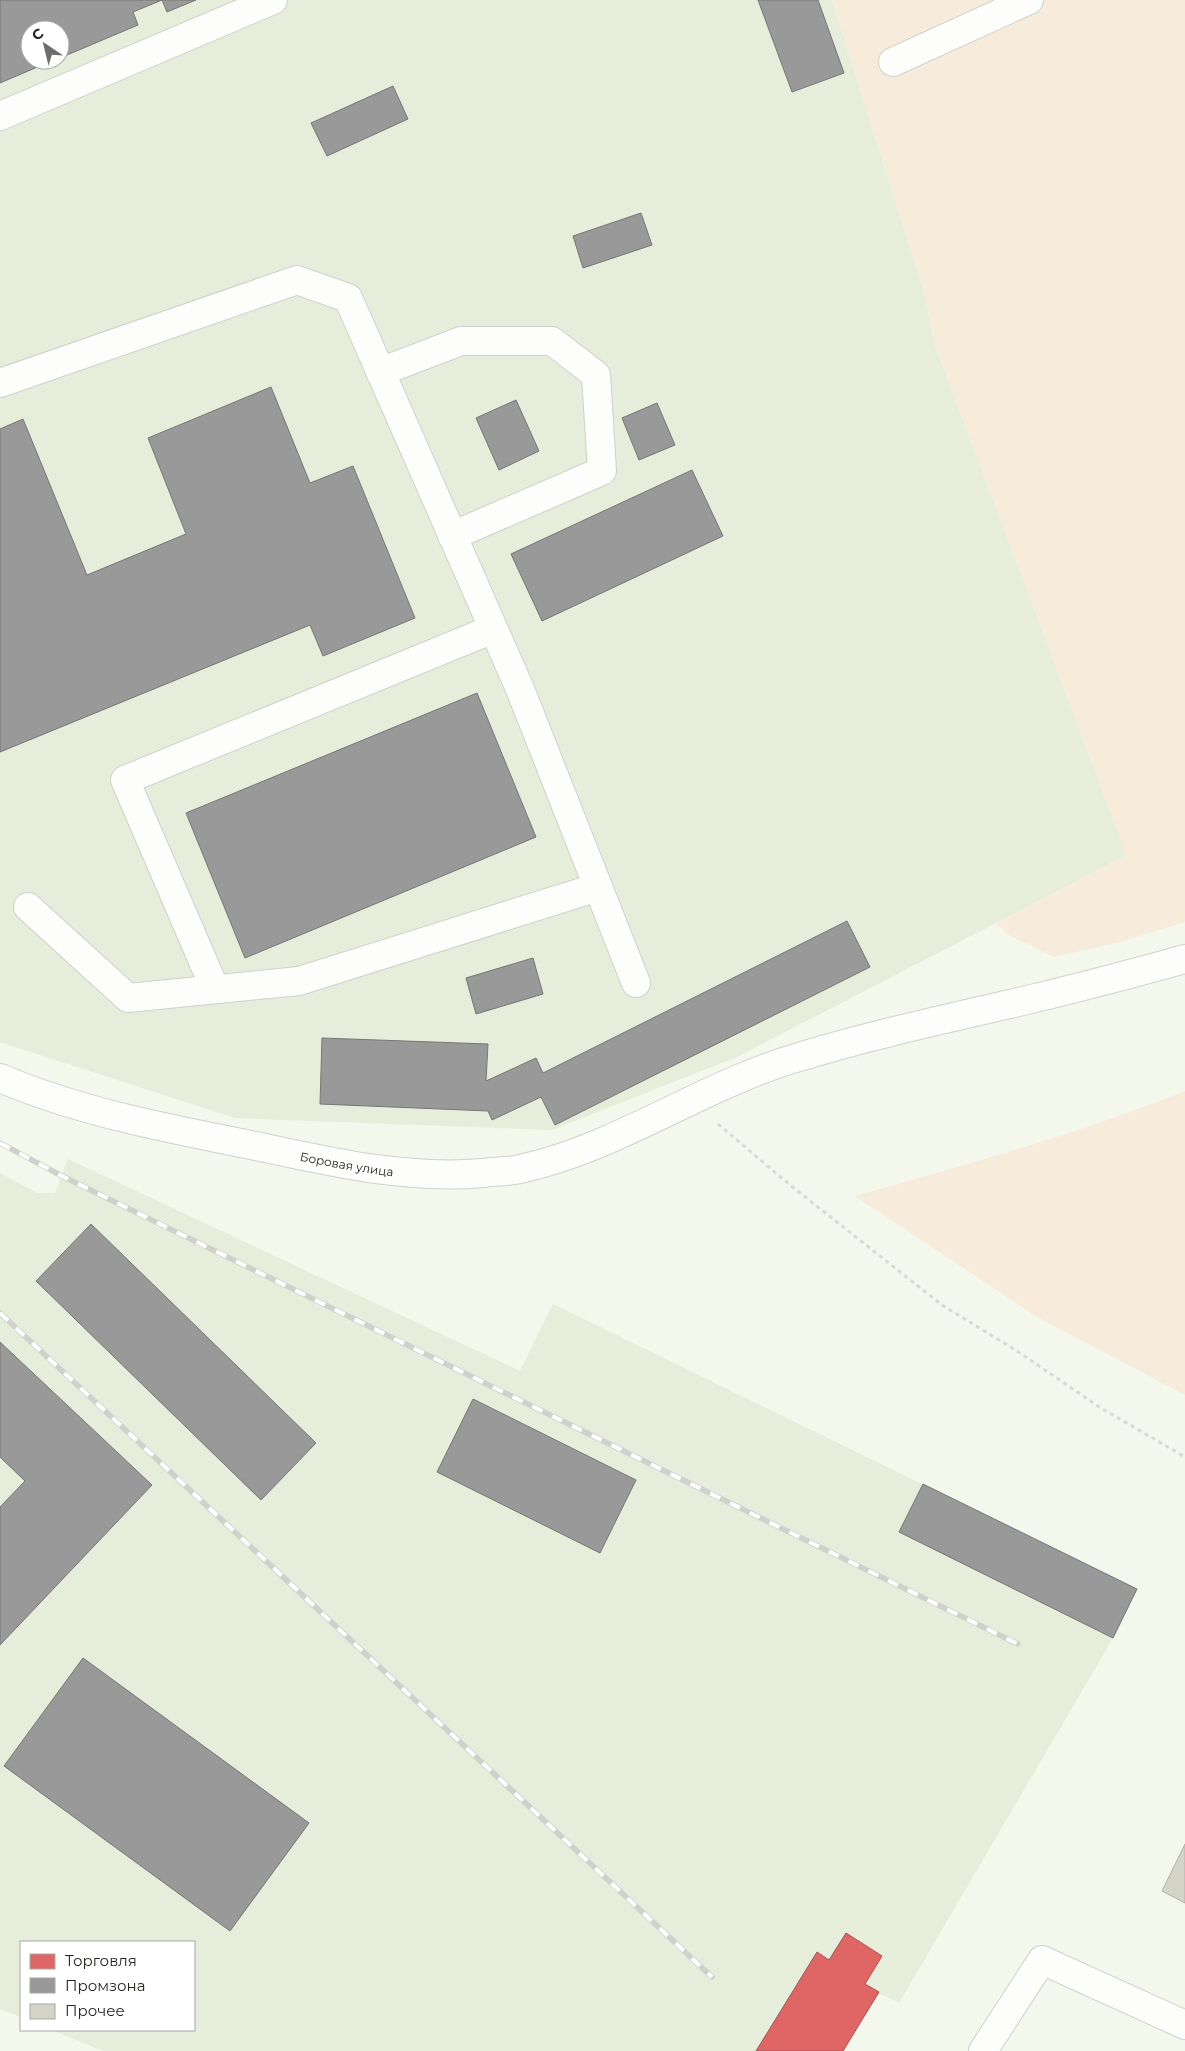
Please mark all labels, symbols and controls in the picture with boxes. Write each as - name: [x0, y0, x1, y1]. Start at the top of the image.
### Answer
- north arrow: [20, 20, 70, 70]
- text: С: [28, 24, 47, 45]
- street label: Боровая улица: [299, 1148, 394, 1179]
- legend: [20, 1941, 195, 2031]
- text: Торговля: [65, 1951, 137, 1970]
- text: Промзона: [65, 1976, 145, 1995]
- text: Прочее: [65, 2001, 125, 2020]

